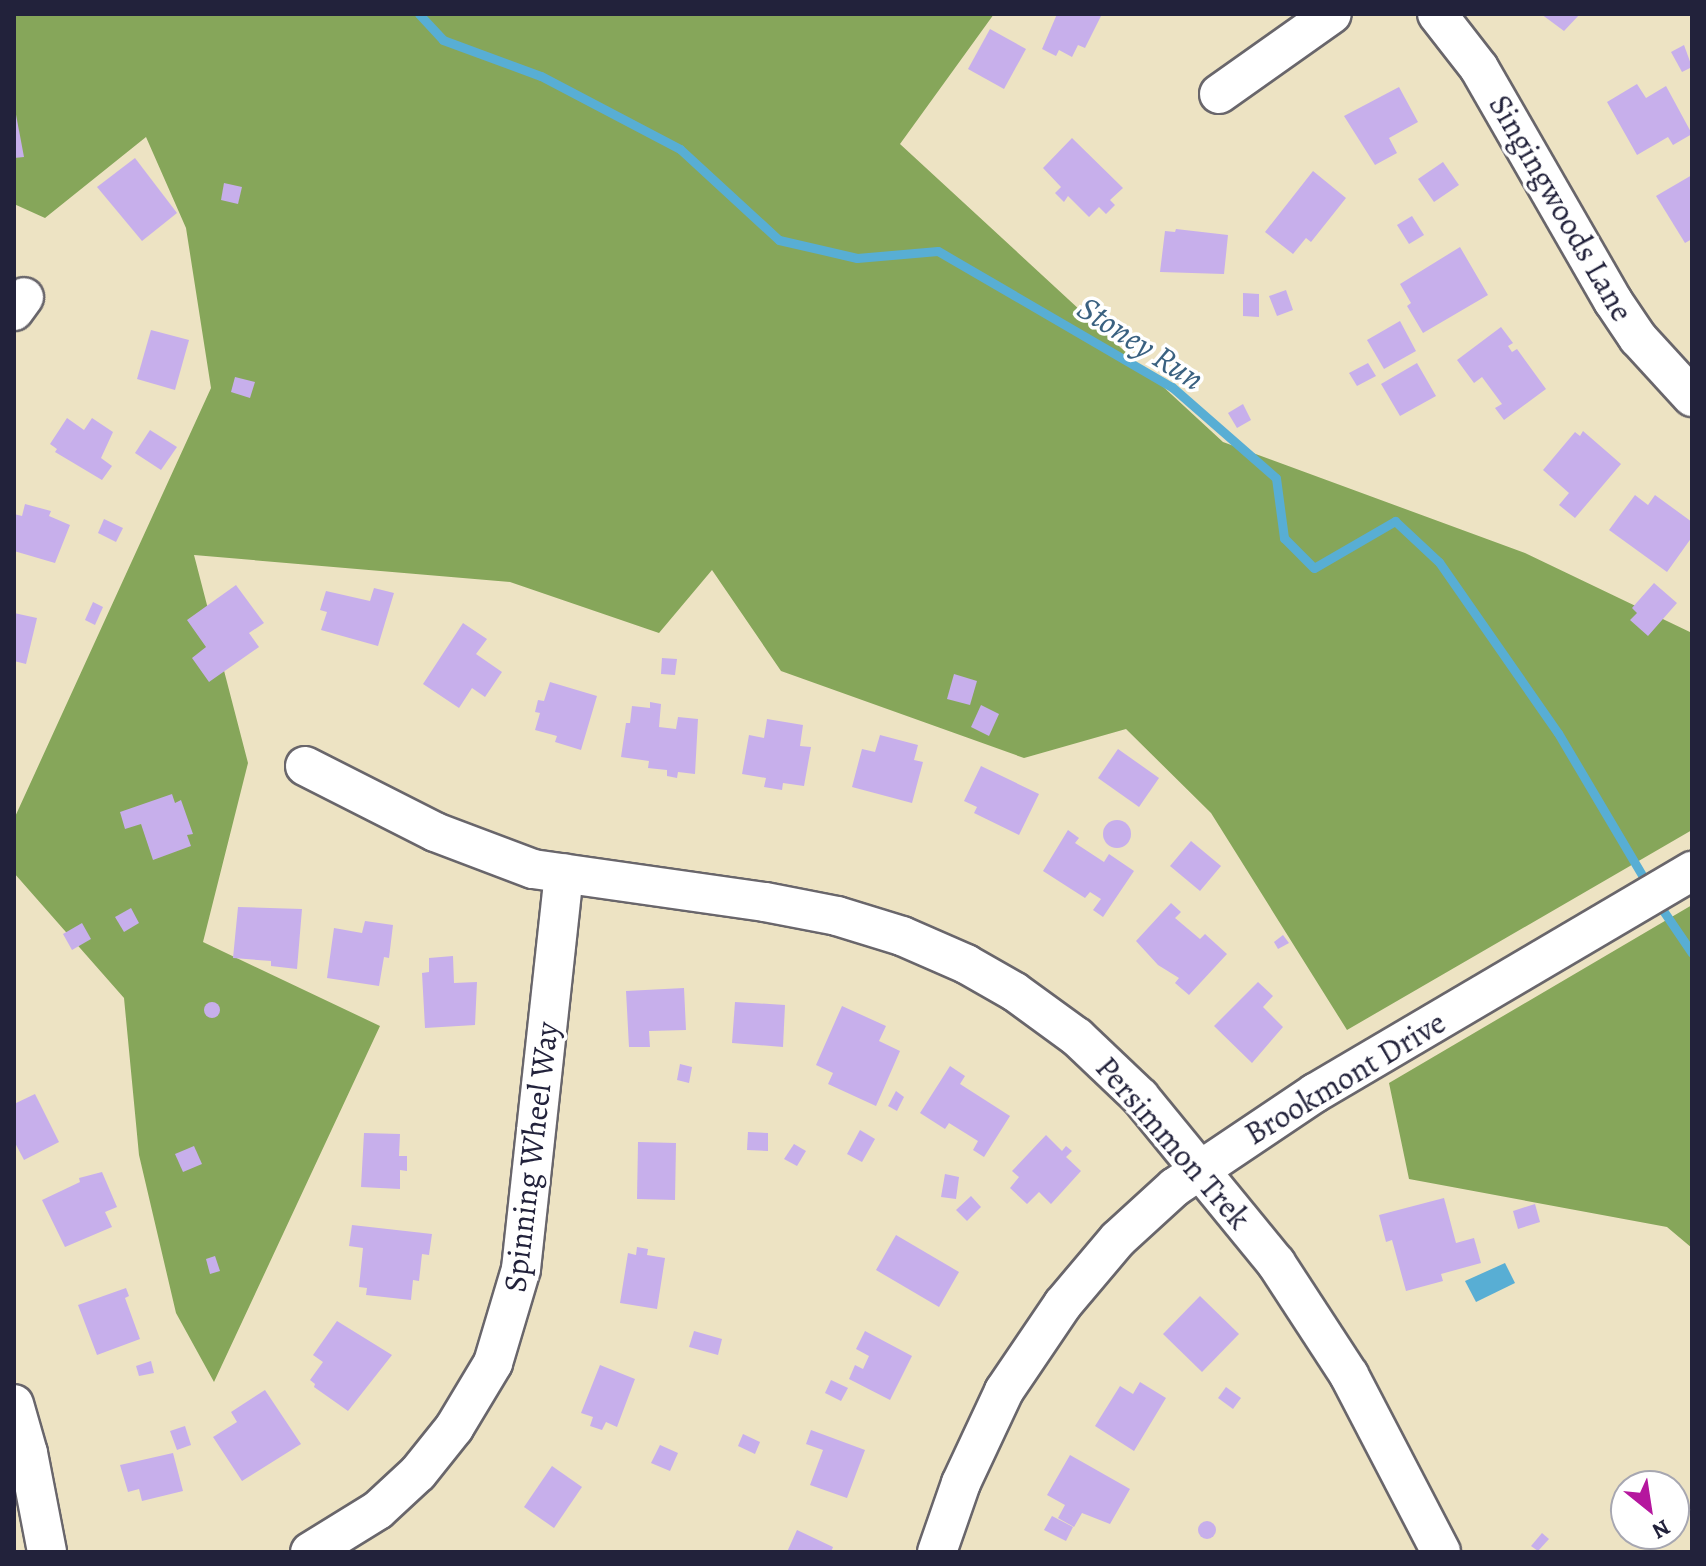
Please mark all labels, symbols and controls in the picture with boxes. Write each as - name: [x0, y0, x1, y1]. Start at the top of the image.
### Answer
- street label: Singingwoods Lane: [1481, 88, 1641, 328]
- water label: Stoney Run: [1070, 287, 1212, 399]
- street label: Brookmont Drive: [1238, 1003, 1452, 1153]
- street label: Spinning Wheel Way: [495, 1020, 567, 1294]
- street label: Persimmon Trek: [1088, 1049, 1258, 1237]
- north arrow: [1610, 1470, 1690, 1550]
- text: N: [1647, 1512, 1675, 1546]

